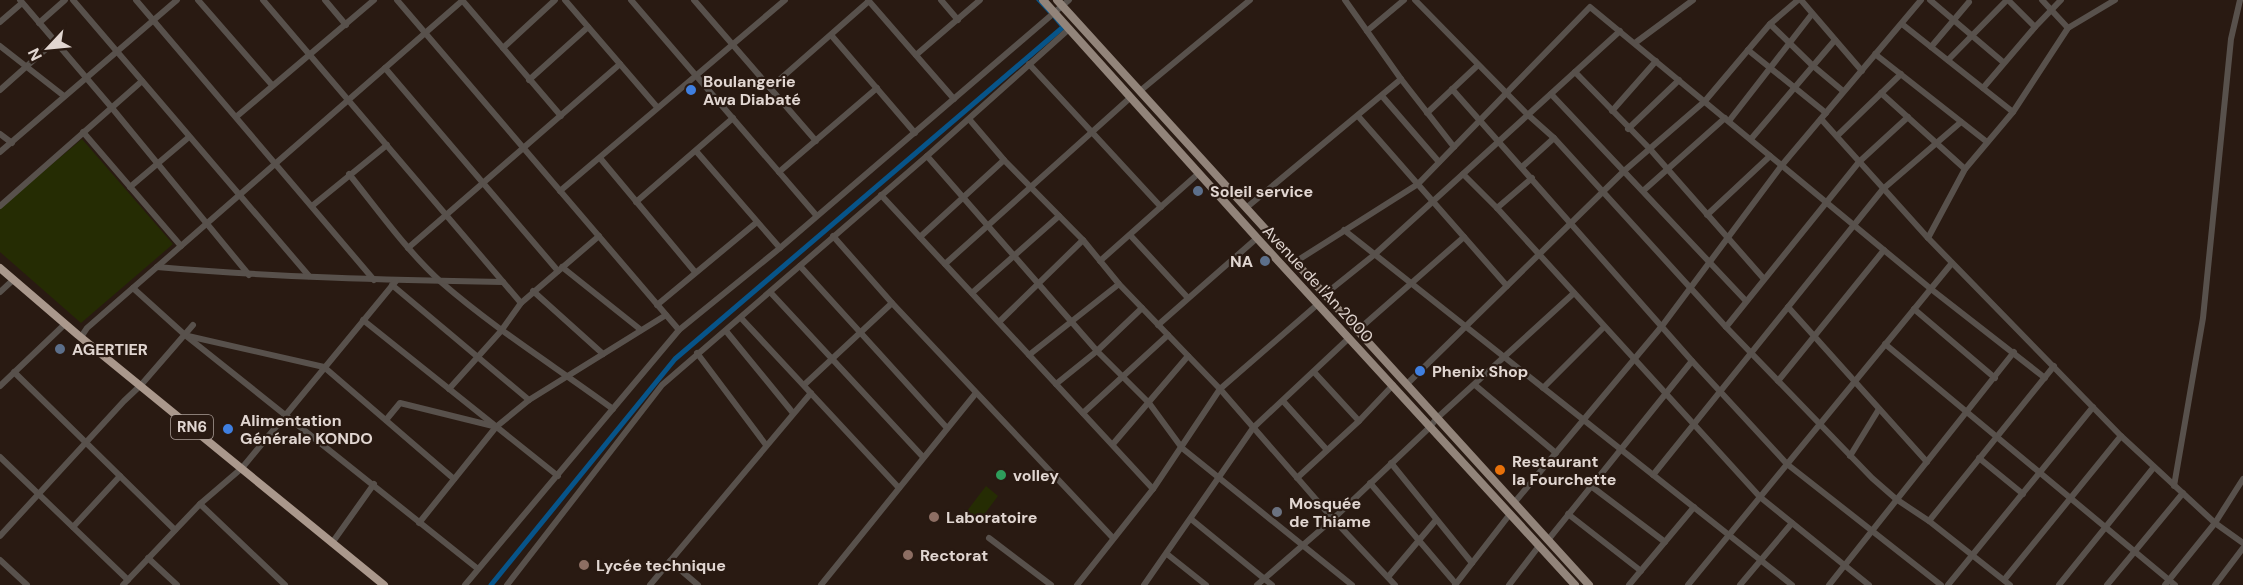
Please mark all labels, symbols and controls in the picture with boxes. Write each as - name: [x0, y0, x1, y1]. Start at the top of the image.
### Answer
- north arrow: [18, 18, 78, 78]
- text: N: [23, 45, 47, 64]
- place label: Boulangerie Awa Diabaté: [703, 71, 801, 110]
- marker: Boulangerie Awa Diabaté: [684, 83, 698, 97]
- place label: Soleil service: [1210, 181, 1313, 202]
- marker: Soleil service: [1191, 184, 1205, 198]
- street label: Avenue de l'An 2000: [1258, 221, 1378, 347]
- place label: NA: [1230, 251, 1253, 272]
- marker: NA: [1258, 254, 1272, 268]
- place label: AGERTIER: [72, 339, 148, 360]
- marker: AGERTIER: [53, 342, 67, 356]
- place label: Phenix Shop: [1432, 361, 1528, 382]
- marker: Phenix Shop: [1413, 364, 1427, 378]
- place label: Alimentation Générale KONDO: [240, 410, 373, 449]
- road number: RN6: [171, 415, 213, 439]
- marker: Alimentation Générale KONDO: [221, 422, 235, 436]
- place label: Restaurant la Fourchette: [1512, 451, 1616, 490]
- marker: Restaurant la Fourchette: [1493, 463, 1507, 477]
- place label: volley: [1013, 465, 1059, 486]
- marker: volley: [994, 468, 1008, 482]
- place label: Mosquée de Thiame: [1289, 493, 1371, 532]
- marker: Mosquée de Thiame: [1270, 505, 1284, 519]
- place label: Laboratoire: [946, 507, 1037, 528]
- marker: Laboratoire: [927, 510, 941, 524]
- place label: Rectorat: [920, 545, 988, 566]
- marker: Rectorat: [901, 548, 915, 562]
- place label: Lycée technique: [596, 555, 726, 576]
- marker: Lycée technique: [577, 558, 591, 572]

